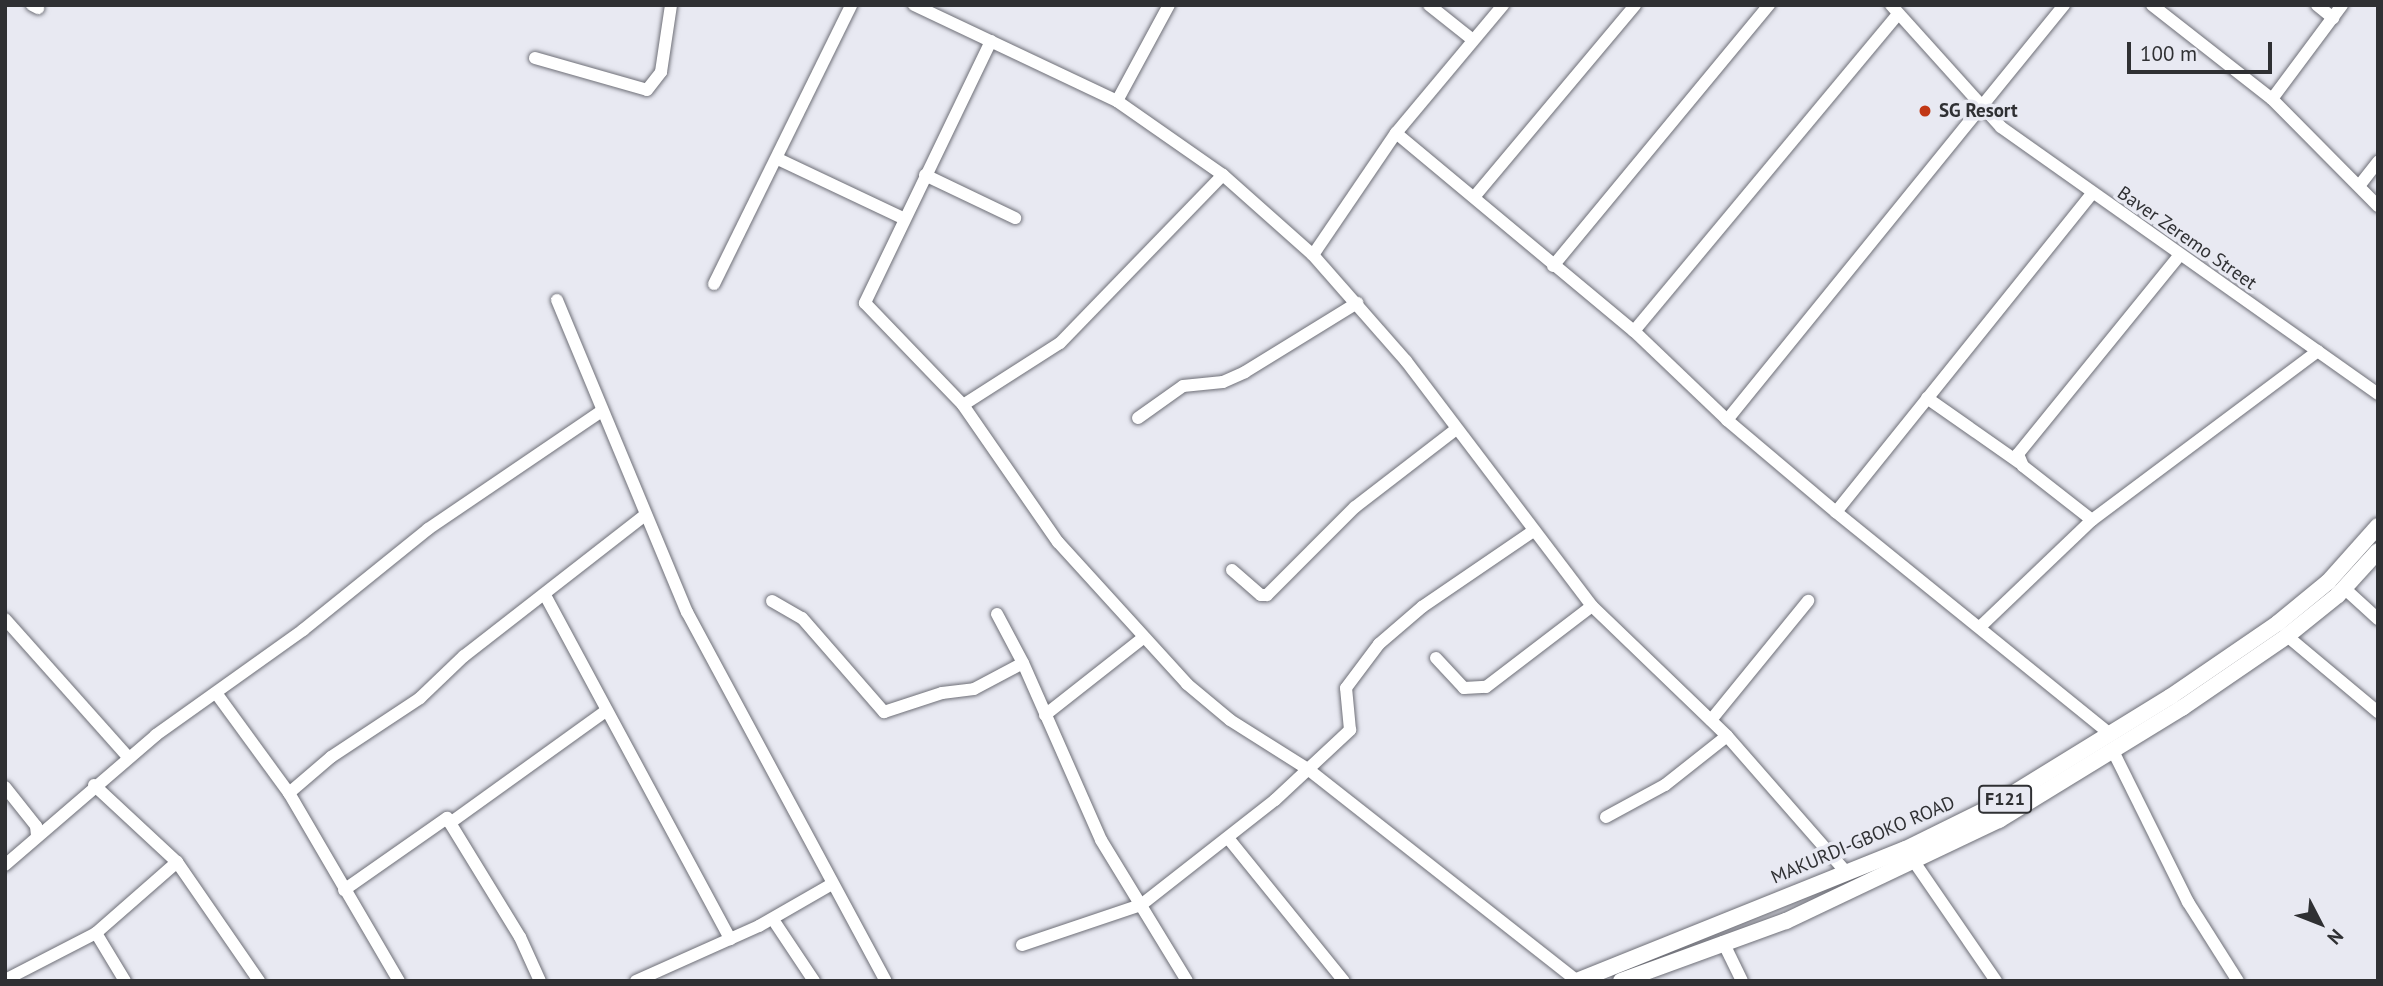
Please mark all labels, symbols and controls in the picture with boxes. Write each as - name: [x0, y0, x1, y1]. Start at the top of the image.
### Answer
- scale bar: [2131, 28, 2276, 72]
- text: 100 m: [2140, 40, 2197, 67]
- place label: SG Resort: [1939, 100, 2018, 122]
- marker: SG Resort: [1917, 103, 1933, 119]
- street label: Baver Zeremo Street: [2113, 181, 2261, 295]
- road number: F121: [1977, 784, 2033, 814]
- street label: MAKURDI-GBOKO ROAD: [1768, 791, 1958, 889]
- north arrow: [2285, 888, 2355, 958]
- text: N: [2323, 924, 2349, 950]

